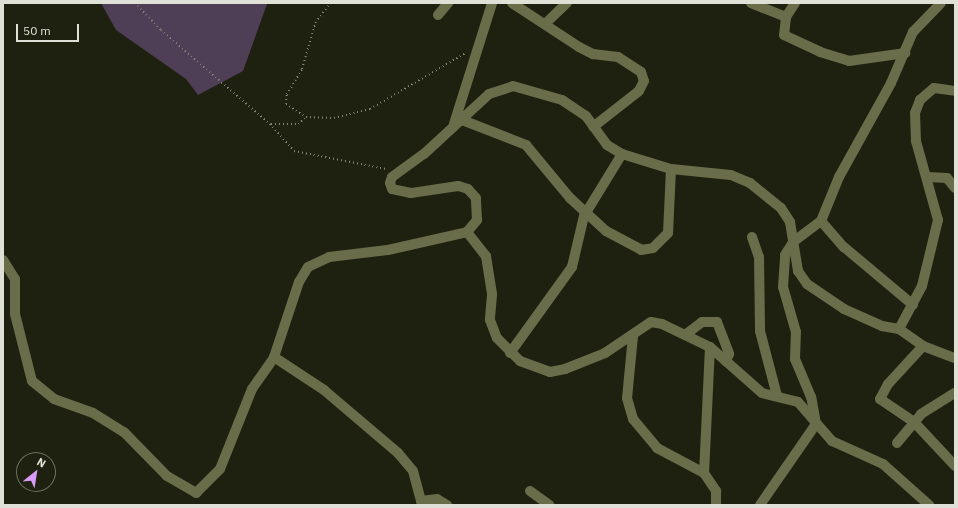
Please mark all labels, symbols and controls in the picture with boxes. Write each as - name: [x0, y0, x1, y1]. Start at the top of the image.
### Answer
- scale bar: [18, 16, 81, 42]
- text: 50 m: [23, 23, 51, 38]
- north arrow: [16, 452, 56, 492]
- text: N: [35, 454, 48, 471]

